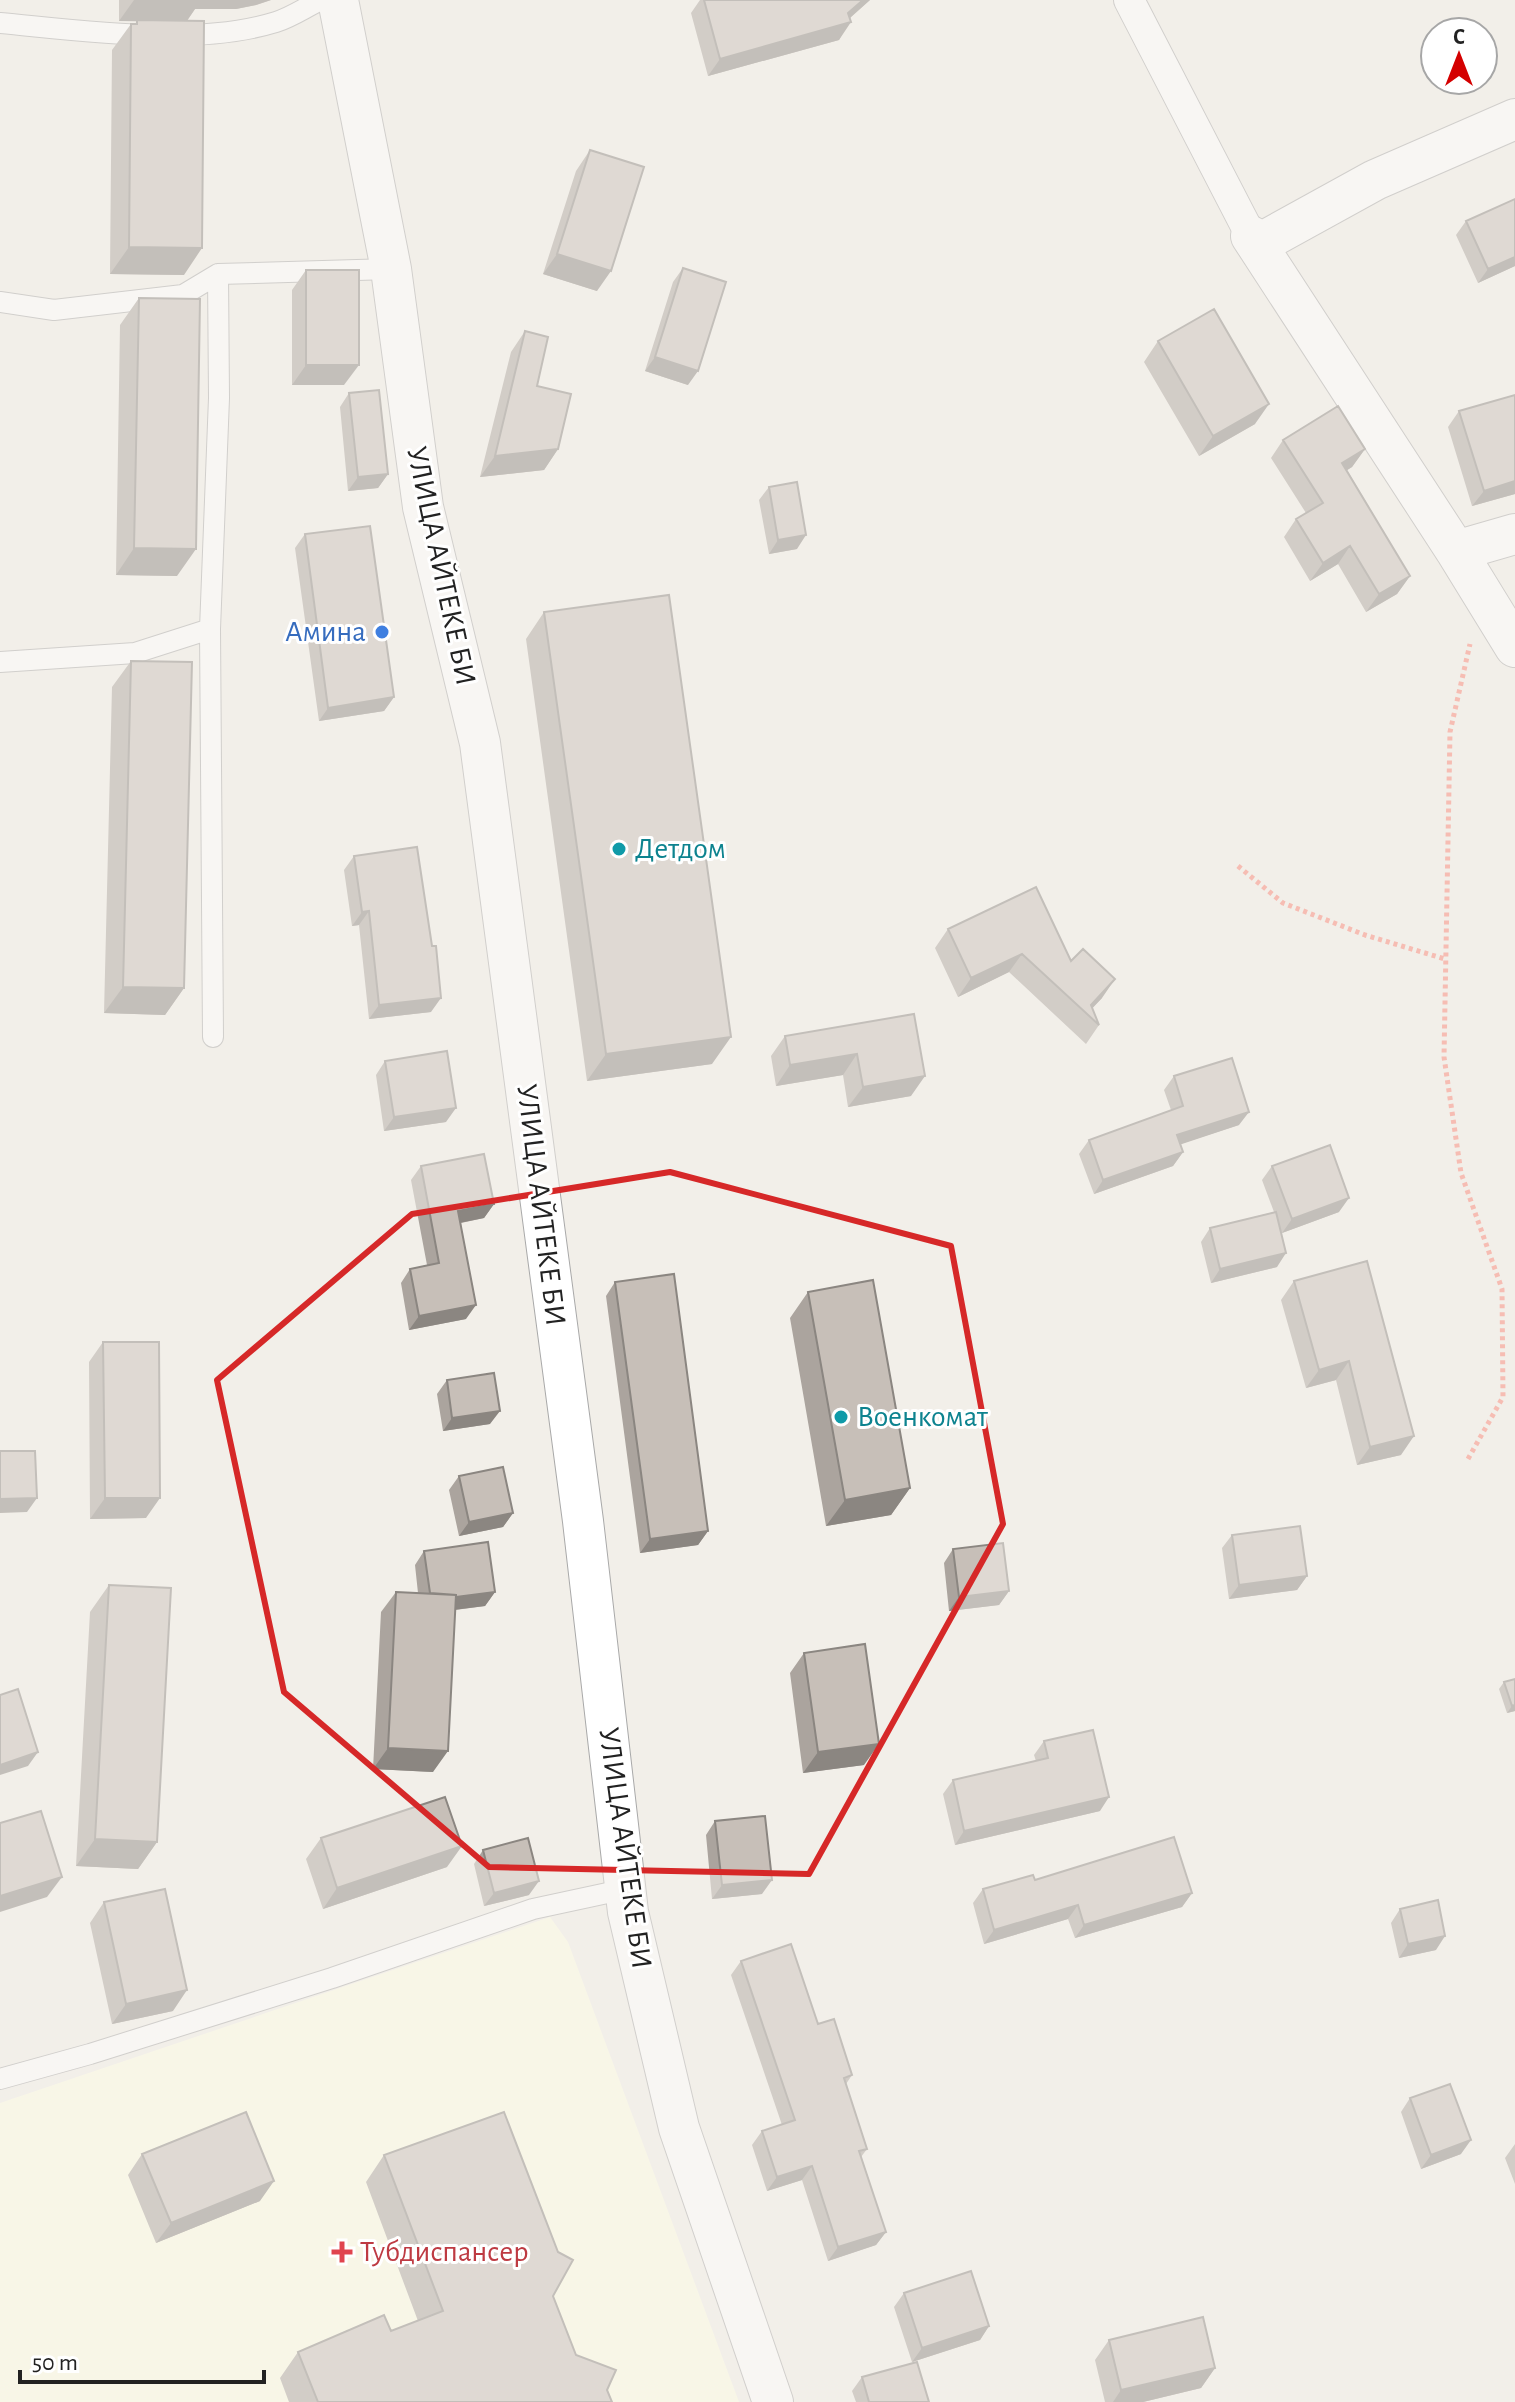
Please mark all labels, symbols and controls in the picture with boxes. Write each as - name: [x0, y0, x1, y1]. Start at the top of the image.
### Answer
- north arrow: [1419, 16, 1499, 96]
- text: С: [1453, 26, 1465, 48]
- street label: УЛИЦА АЙТЕКЕ БИ: [401, 444, 482, 688]
- place label: Амина: [285, 617, 366, 647]
- marker: Амина: [373, 623, 391, 641]
- place label: Детдом: [635, 834, 726, 864]
- marker: Детдом: [610, 840, 628, 858]
- street label: УЛИЦА АЙТЕКЕ БИ: [511, 1082, 572, 1328]
- place label: Военкомат: [857, 1402, 988, 1432]
- marker: Военкомат: [832, 1408, 850, 1426]
- street label: УЛИЦА АЙТЕКЕ БИ: [593, 1725, 658, 1971]
- place label: Тубдиспансер: [360, 2237, 528, 2267]
- marker: Тубдиспансер: [331, 2241, 353, 2263]
- scale bar: [20, 2334, 264, 2384]
- text: 50 m: [32, 2351, 78, 2375]

